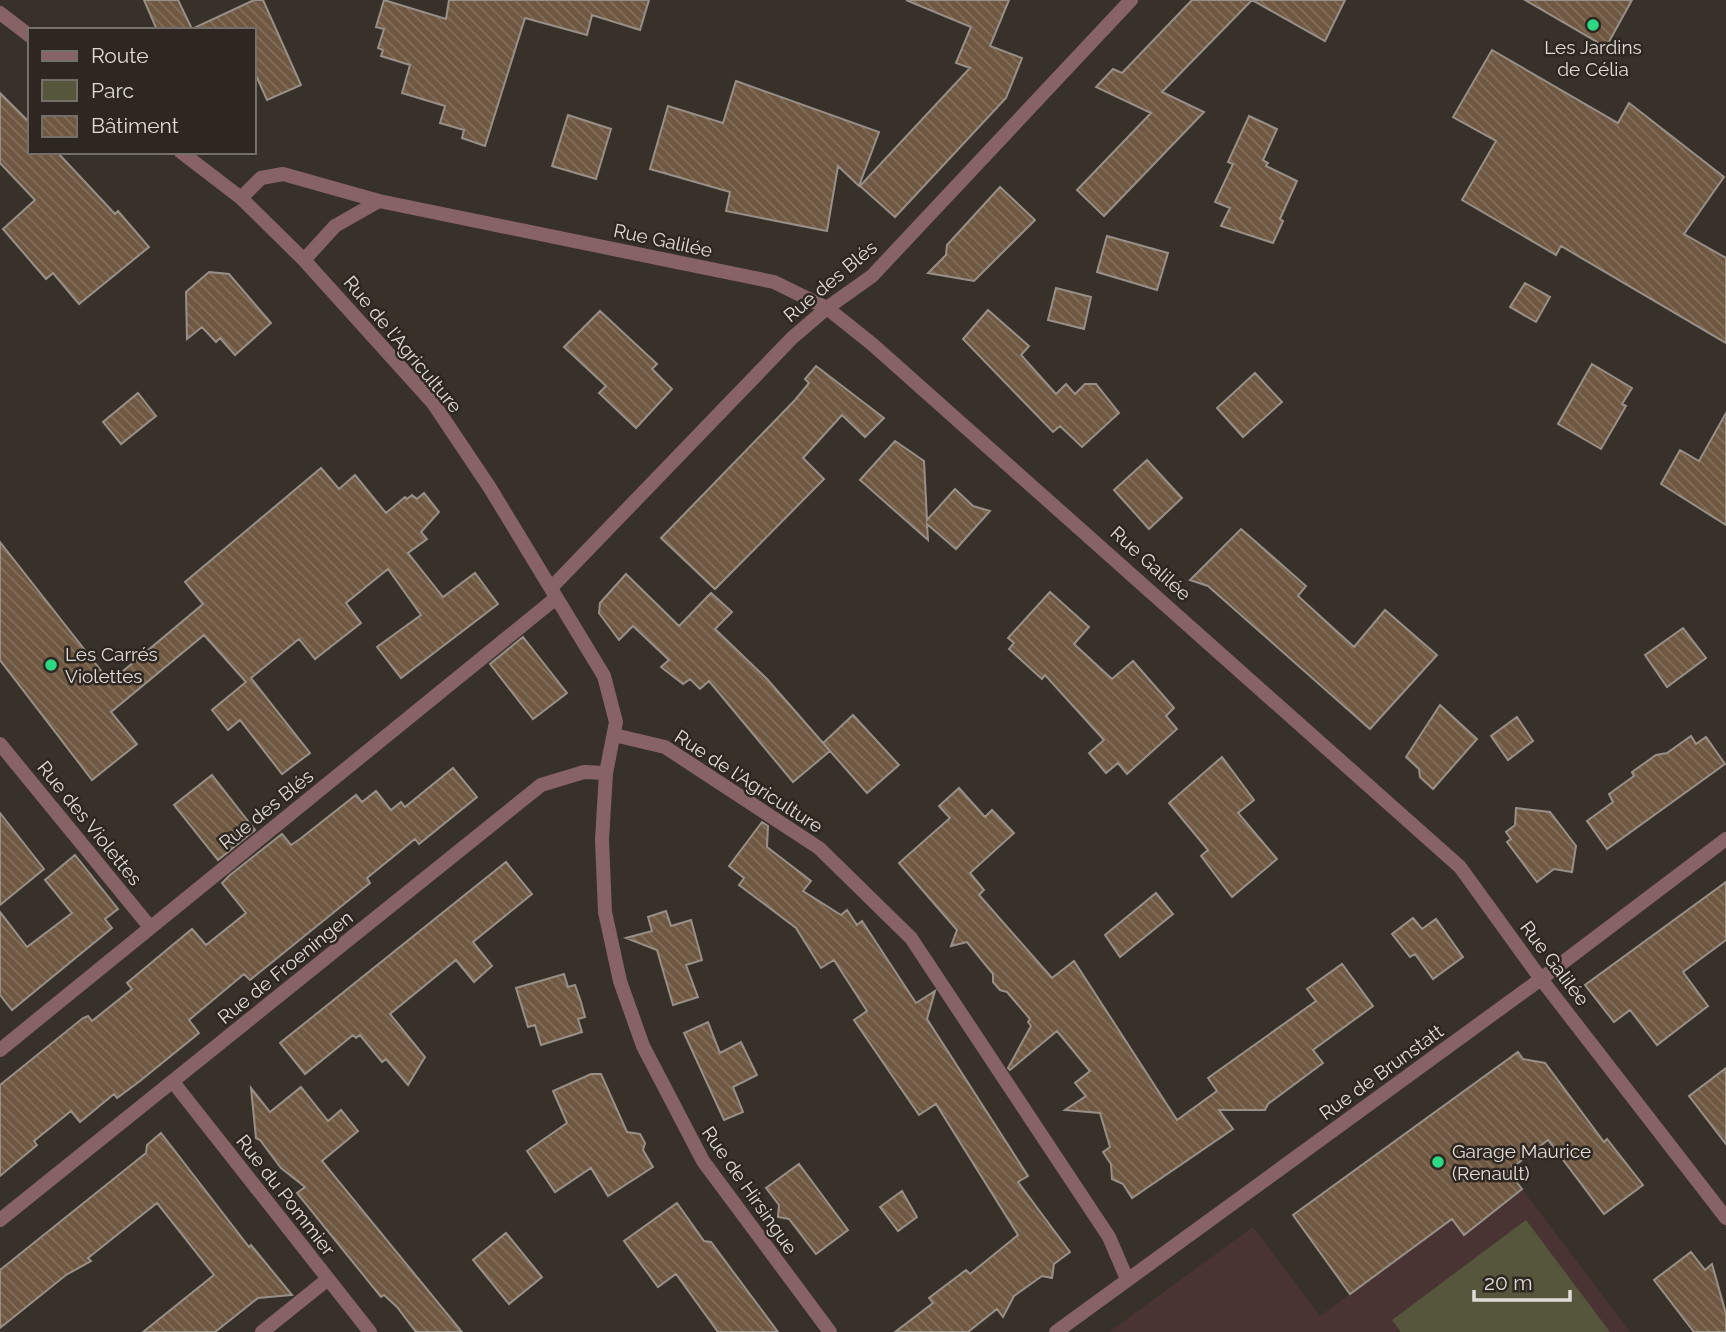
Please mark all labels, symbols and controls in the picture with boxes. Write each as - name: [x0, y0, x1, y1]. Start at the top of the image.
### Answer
- marker: Les Jardins de Célia: [1585, 17, 1601, 33]
- legend: [28, 28, 256, 154]
- place label: Les Jardins de Célia: [1544, 36, 1642, 80]
- text: Route: [91, 43, 149, 68]
- text: Parc: [91, 78, 134, 103]
- text: Bâtiment: [91, 113, 179, 138]
- street label: Rue Galilée: [612, 219, 714, 261]
- street label: Rue des Blés: [779, 236, 881, 326]
- street label: Rue de l'Agriculture: [339, 271, 467, 417]
- street label: Rue Galilée: [1106, 521, 1196, 605]
- place label: Les Carrés Violettes: [65, 643, 158, 687]
- marker: Les Carrés Violettes: [43, 657, 59, 673]
- street label: Rue de l'Agriculture: [671, 725, 827, 837]
- street label: Rue des Violettes: [33, 756, 147, 890]
- street label: Rue des Blés: [215, 764, 317, 854]
- street label: Rue de Froeningen: [213, 906, 357, 1028]
- street label: Rue Galilée: [1516, 916, 1594, 1010]
- street label: Rue de Brunstatt: [1315, 1019, 1448, 1124]
- street label: Rue de Hirsingue: [698, 1122, 802, 1258]
- street label: Rue du Pommier: [232, 1130, 340, 1260]
- place label: Garage Maurice (Renault): [1452, 1140, 1591, 1184]
- marker: Garage Maurice (Renault): [1430, 1154, 1446, 1170]
- scale bar: [1474, 1258, 1570, 1302]
- text: 20 m: [1484, 1270, 1532, 1295]

